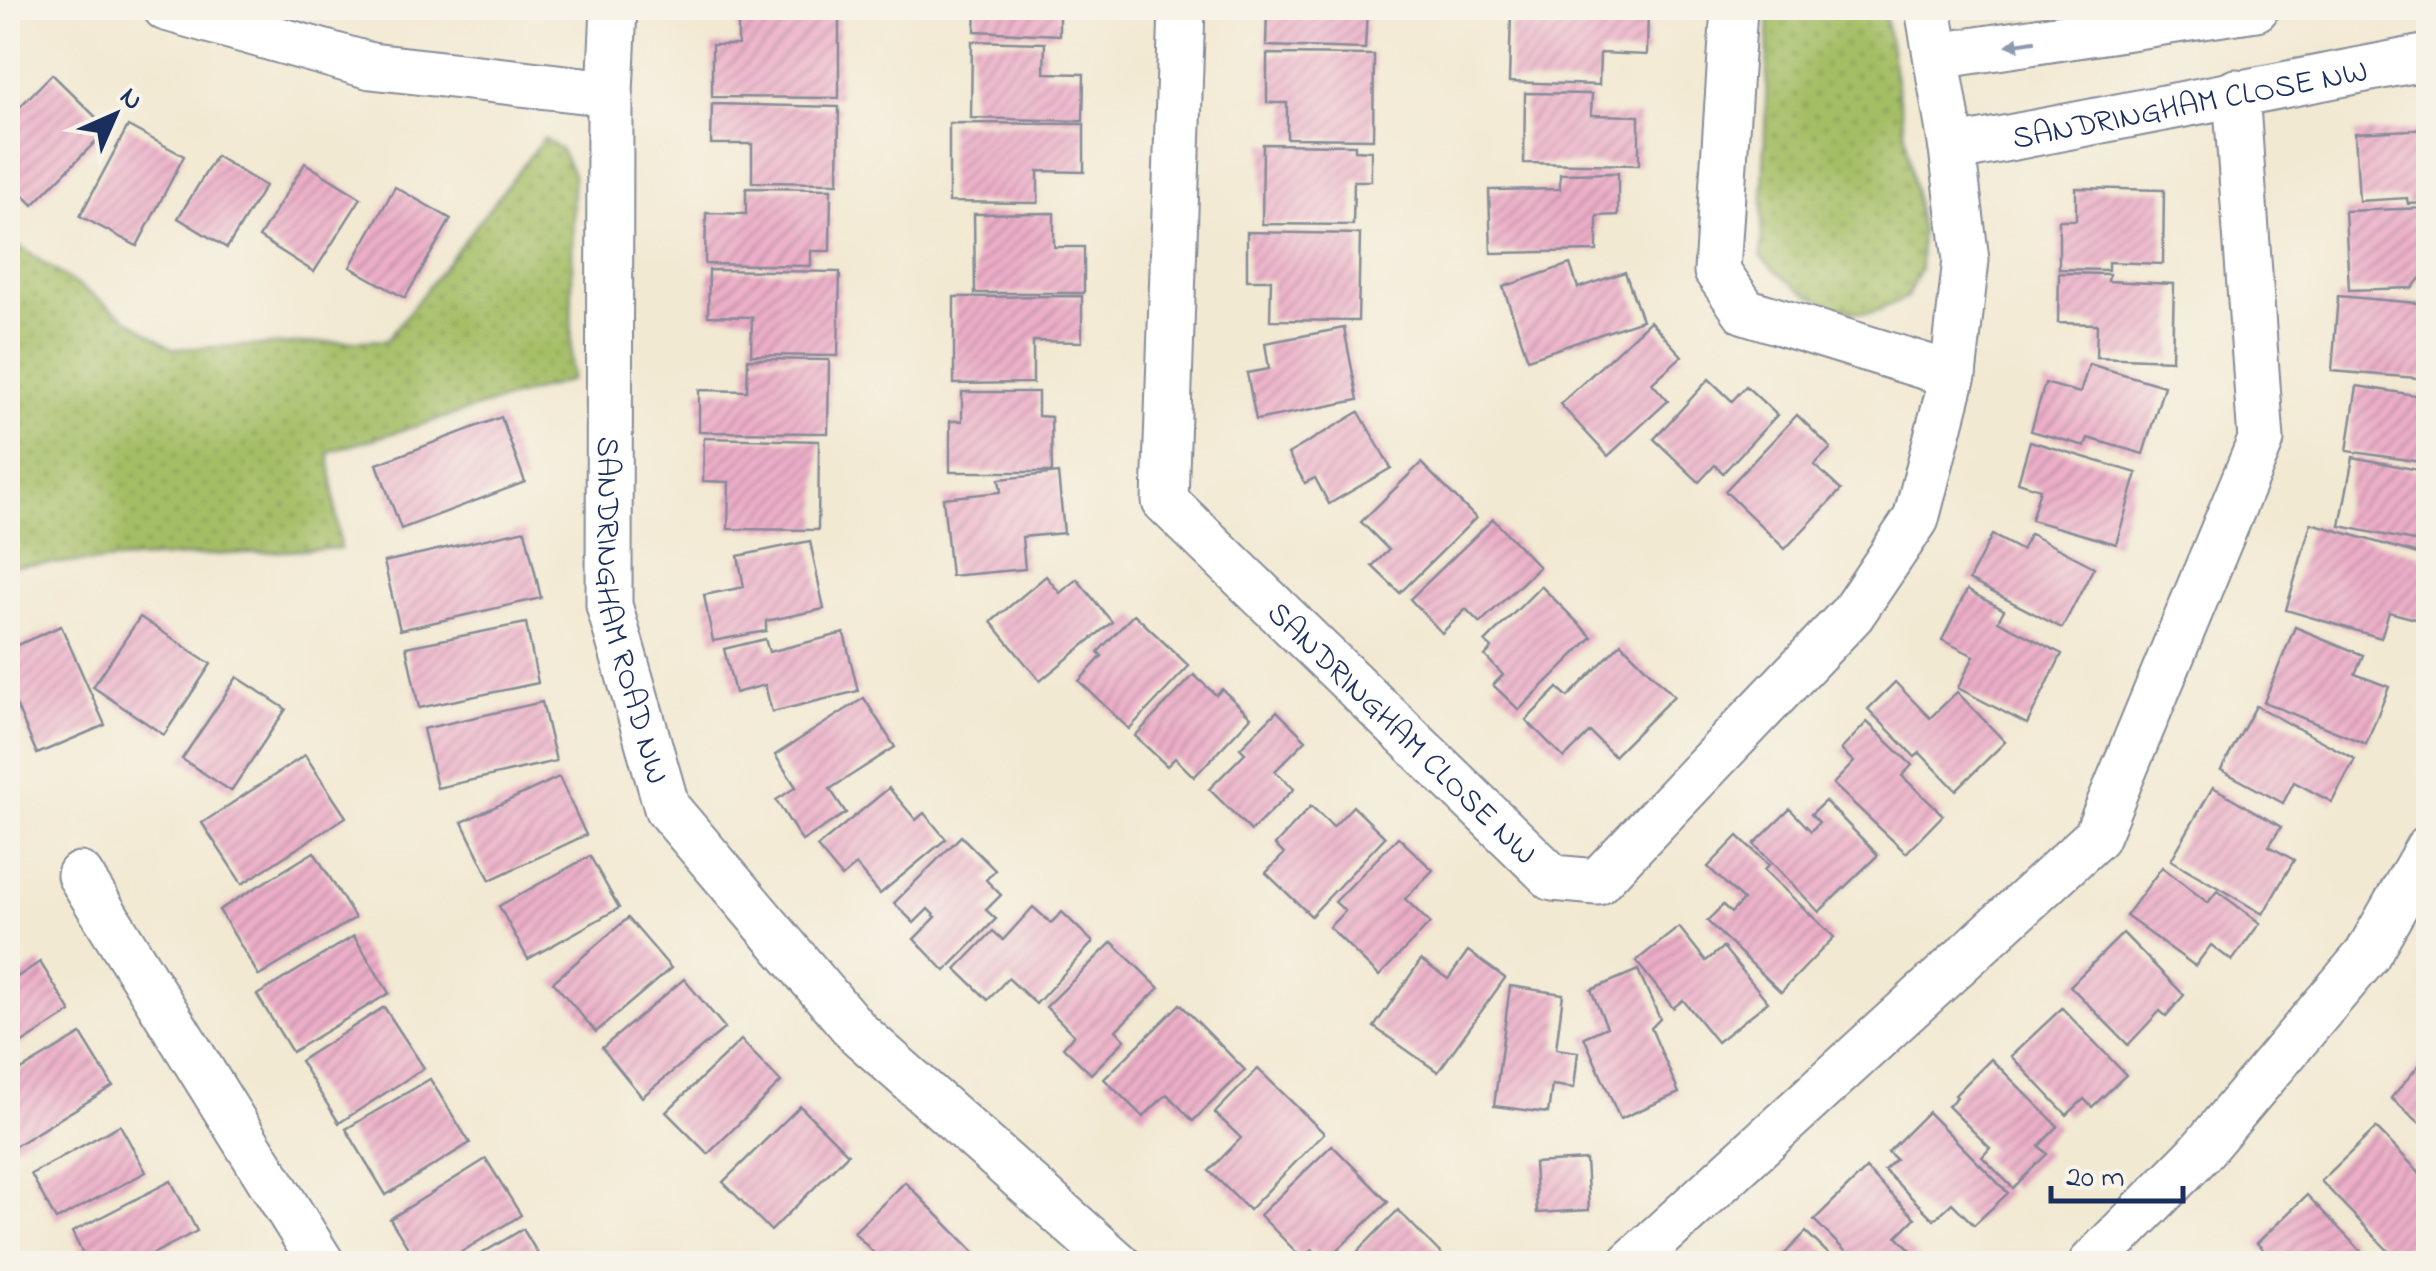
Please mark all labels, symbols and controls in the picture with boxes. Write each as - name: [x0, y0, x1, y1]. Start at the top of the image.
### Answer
- one-way arrow: [2005, 36, 2036, 52]
- street label: SANDRINGHAM CLOSE NW: [2009, 49, 2372, 164]
- north arrow: [65, 65, 165, 165]
- text: N: [109, 79, 151, 121]
- street label: SANDRINGHAM ROAD NW: [582, 436, 679, 790]
- street label: SANDRINGHAM CLOSE NW: [1255, 592, 1546, 877]
- scale bar: [2051, 1141, 2184, 1203]
- text: 20 m: [2066, 1157, 2125, 1201]

